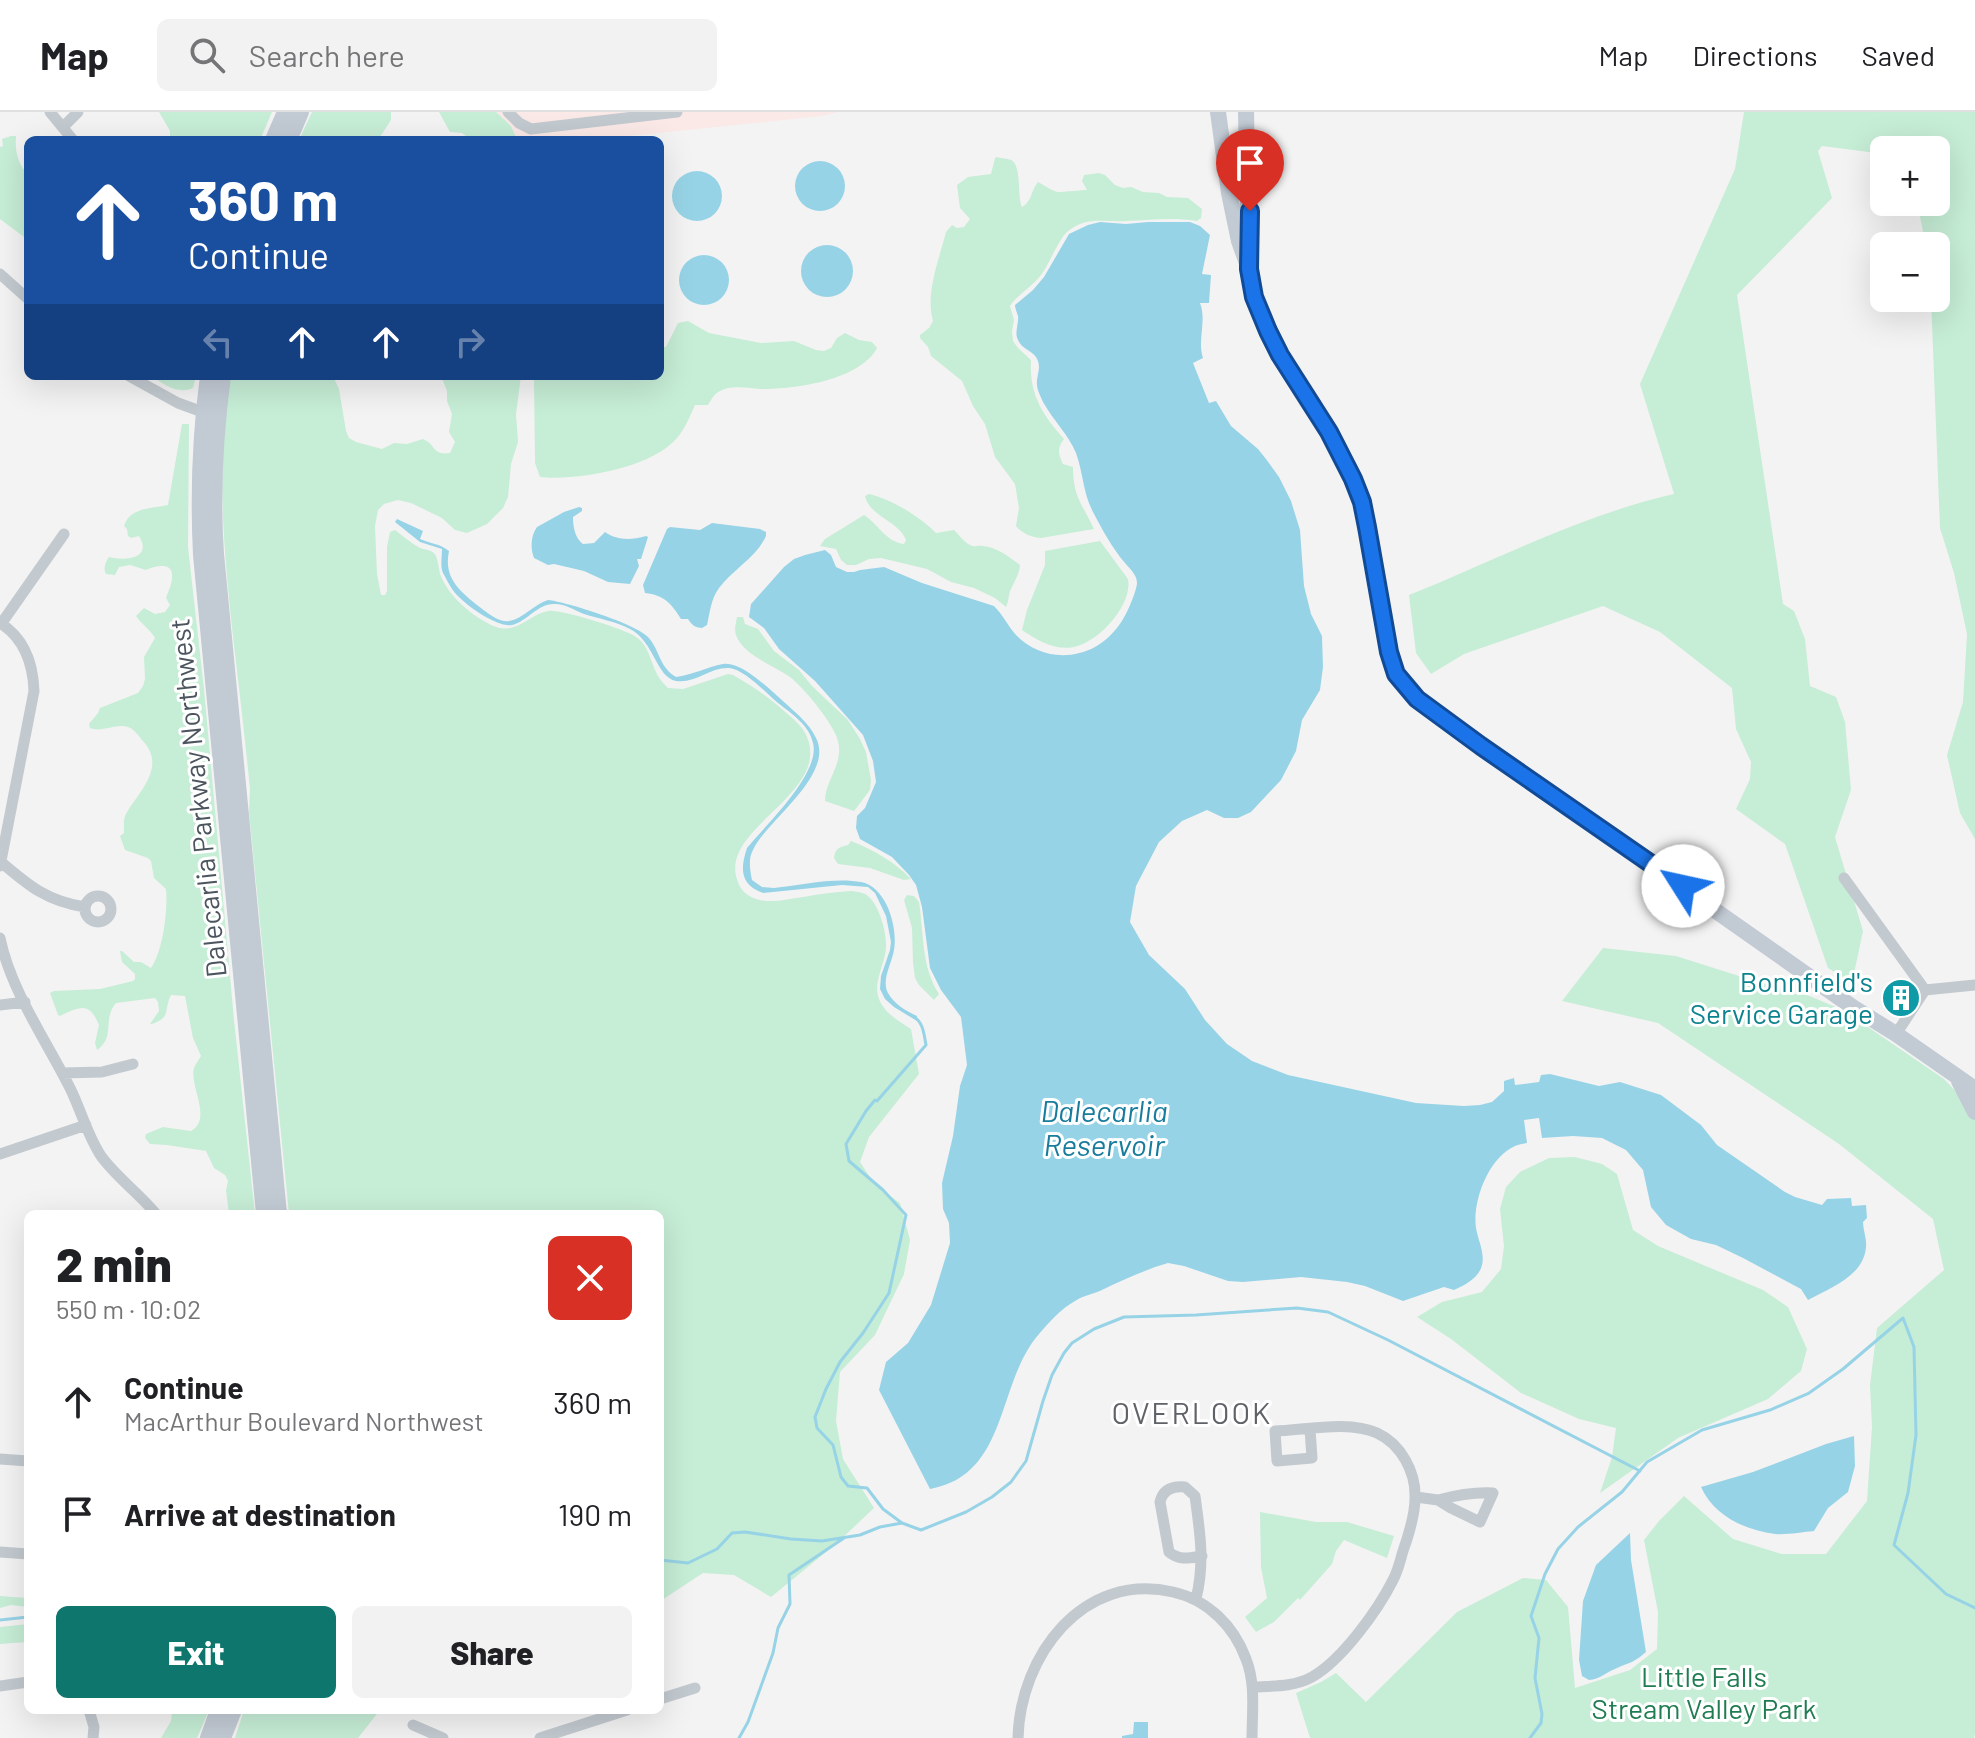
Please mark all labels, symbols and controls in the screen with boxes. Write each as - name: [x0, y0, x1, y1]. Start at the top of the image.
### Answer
- search box: [157, 19, 717, 91]
- text: Map: [40, 32, 109, 78]
- icon: search: [185, 33, 229, 77]
- text: Search here: [249, 37, 405, 73]
- text: Map: [1599, 38, 1648, 72]
- text: Directions: [1692, 38, 1818, 72]
- text: Saved: [1862, 38, 1935, 72]
- pin: [1216, 129, 1284, 211]
- map controls: [1870, 136, 1950, 312]
- button: +: [1870, 136, 1950, 216]
- icon: arrive: [1228, 141, 1272, 185]
- text: 360 m: [188, 165, 338, 232]
- icon: ahead: [56, 168, 160, 272]
- button: −: [1870, 232, 1950, 312]
- text: Continue: [188, 233, 329, 276]
- icon: left: [196, 320, 240, 364]
- icon: ahead: [280, 320, 324, 364]
- icon: ahead: [364, 320, 408, 364]
- icon: right: [448, 320, 492, 364]
- street label: Dalecarlia Parkway Northwest: [161, 617, 233, 979]
- position arrow: [1641, 844, 1725, 928]
- place label: Bonnfield's Service Garage: [1690, 964, 1873, 1030]
- building icon: Bonnfield's Service Garage: [1880, 977, 1922, 1019]
- water label: Dalecarlia Reservoir: [1040, 1092, 1168, 1162]
- text: 2 min: [56, 1234, 172, 1292]
- button: close: [548, 1236, 632, 1320]
- text: 550 m · 10:02: [56, 1293, 201, 1324]
- text: Continue: [124, 1369, 244, 1405]
- icon: ahead: [56, 1380, 100, 1424]
- text: 360 m: [553, 1384, 632, 1420]
- district label: OVERLOOK: [1112, 1394, 1272, 1430]
- text: MacArthur Boulevard Northwest: [124, 1405, 484, 1436]
- icon: arrive: [56, 1492, 100, 1536]
- text: Arrive at destination: [124, 1496, 396, 1532]
- text: 190 m: [558, 1496, 632, 1532]
- button: Exit: [56, 1606, 336, 1698]
- button: Share: [352, 1606, 632, 1698]
- park label: Little Falls Stream Valley Park: [1592, 1659, 1816, 1725]

